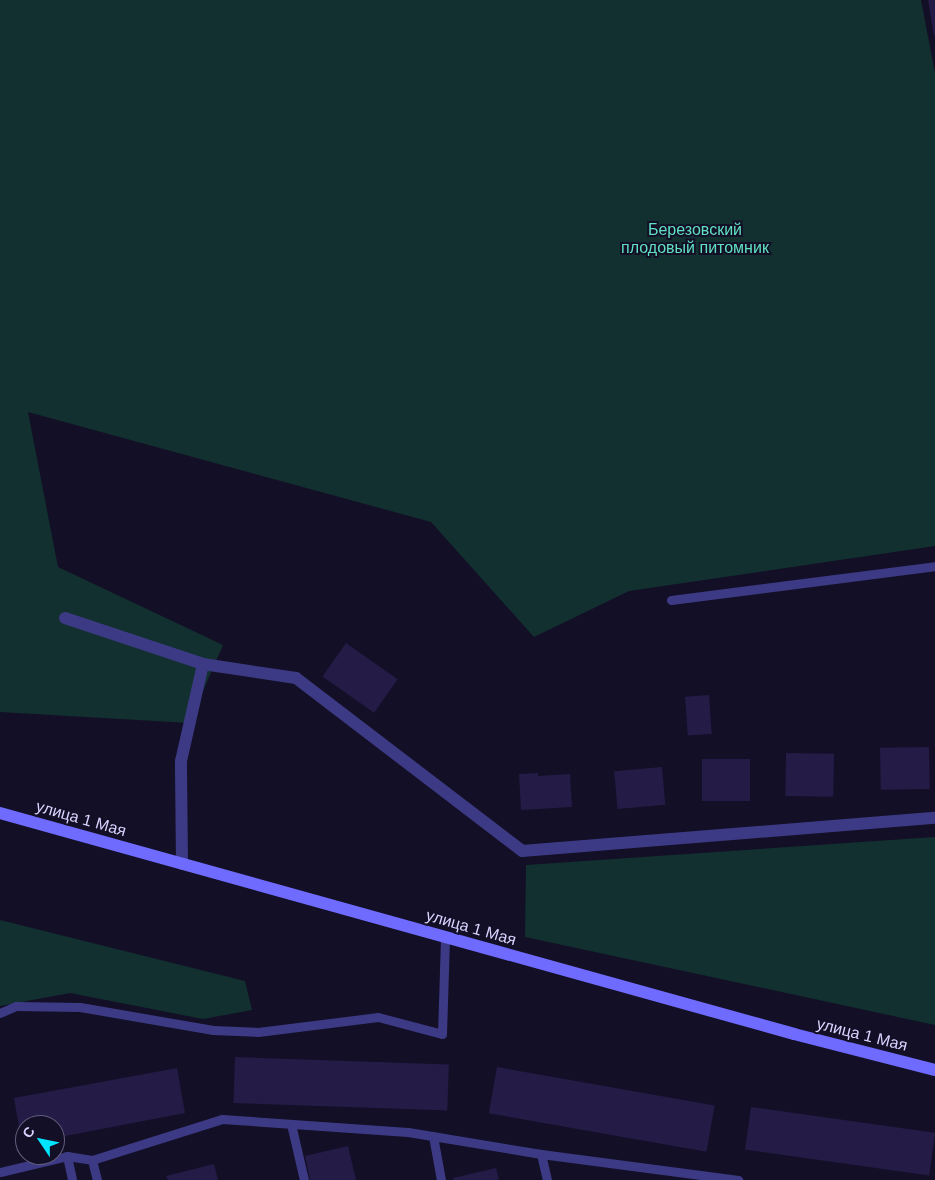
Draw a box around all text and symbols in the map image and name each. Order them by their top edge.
park label: Березовский плодовый питомник [621,220,769,258]
street label: улица 1 Мая [34,797,128,841]
street label: улица 1 Мая [424,906,518,950]
street label: улица 1 Мая [815,1014,909,1056]
north arrow [15,1115,65,1165]
text: С [19,1124,38,1141]

